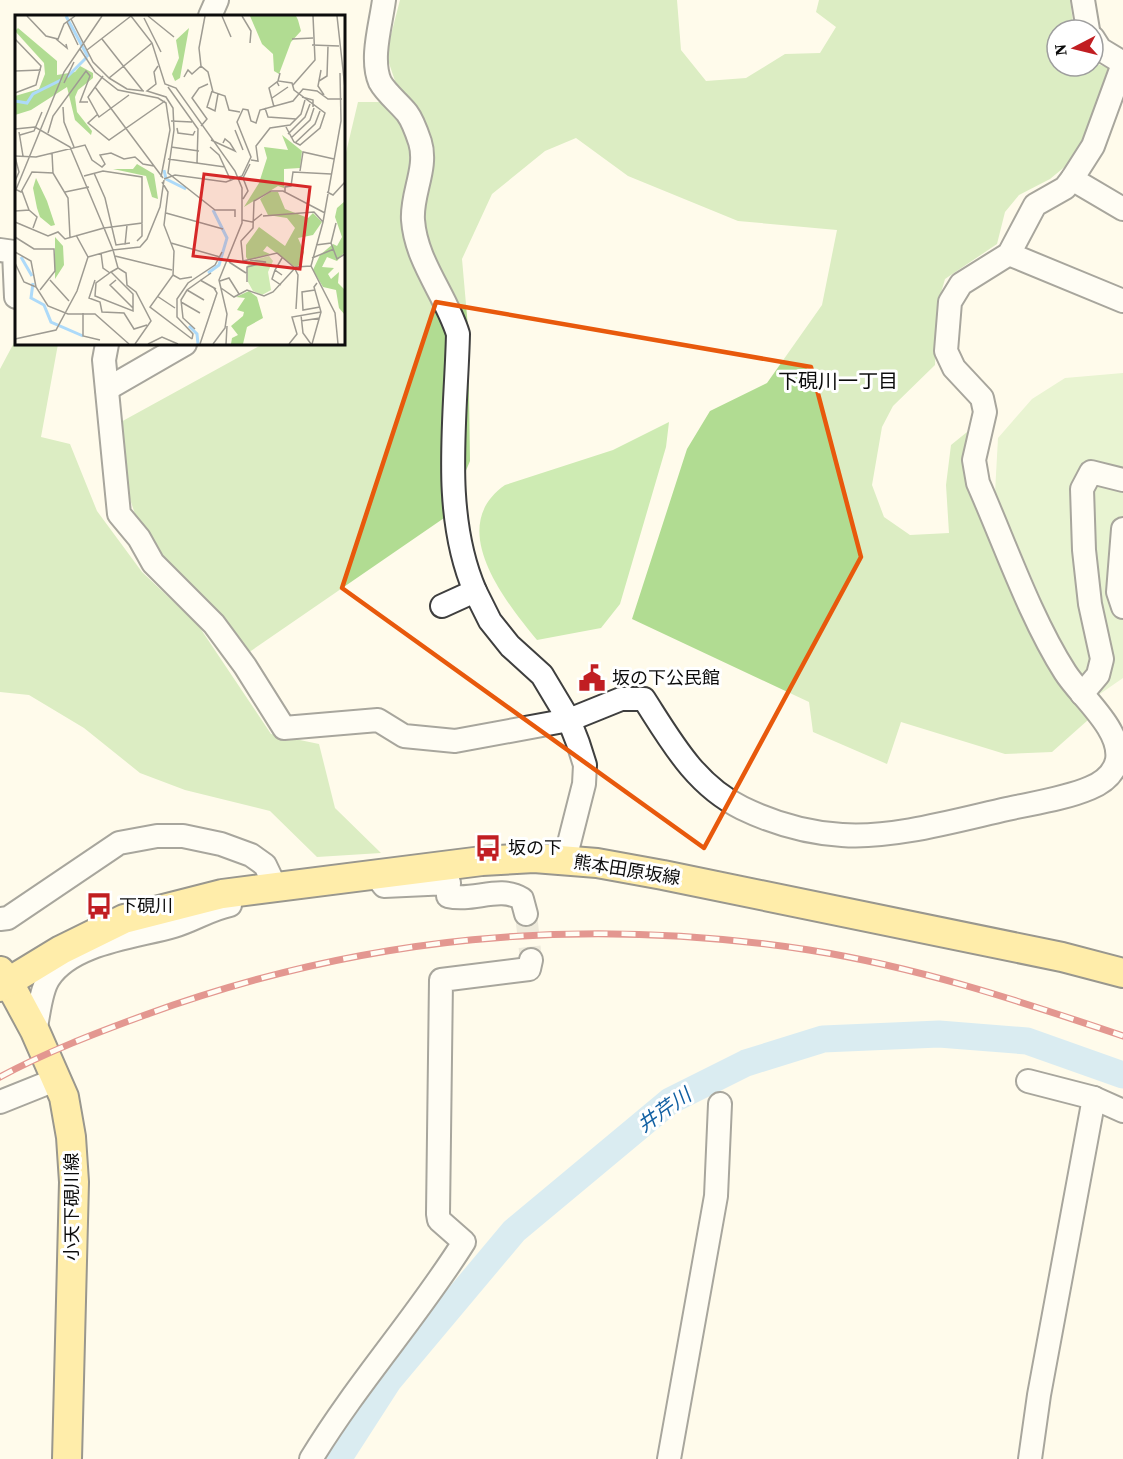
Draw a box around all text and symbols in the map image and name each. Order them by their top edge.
inset map [15,15,345,345]
north arrow [1045,18,1105,78]
text: N [1048,42,1072,57]
district label: 下硯川一丁目 [778,367,898,395]
public building icon: 坂の下公民館 [577,663,607,693]
place label: 坂の下公民館 [612,665,720,690]
bus stop icon: 坂の下 [473,833,503,863]
place label: 坂の下 [508,835,562,860]
street label: 熊本田原坂線 [572,849,682,890]
bus stop icon: 下硯川 [84,891,114,921]
place label: 下硯川 [119,893,173,918]
water label: 井芹川 [631,1080,698,1139]
street label: 小天下硯川線 [59,1153,84,1261]

